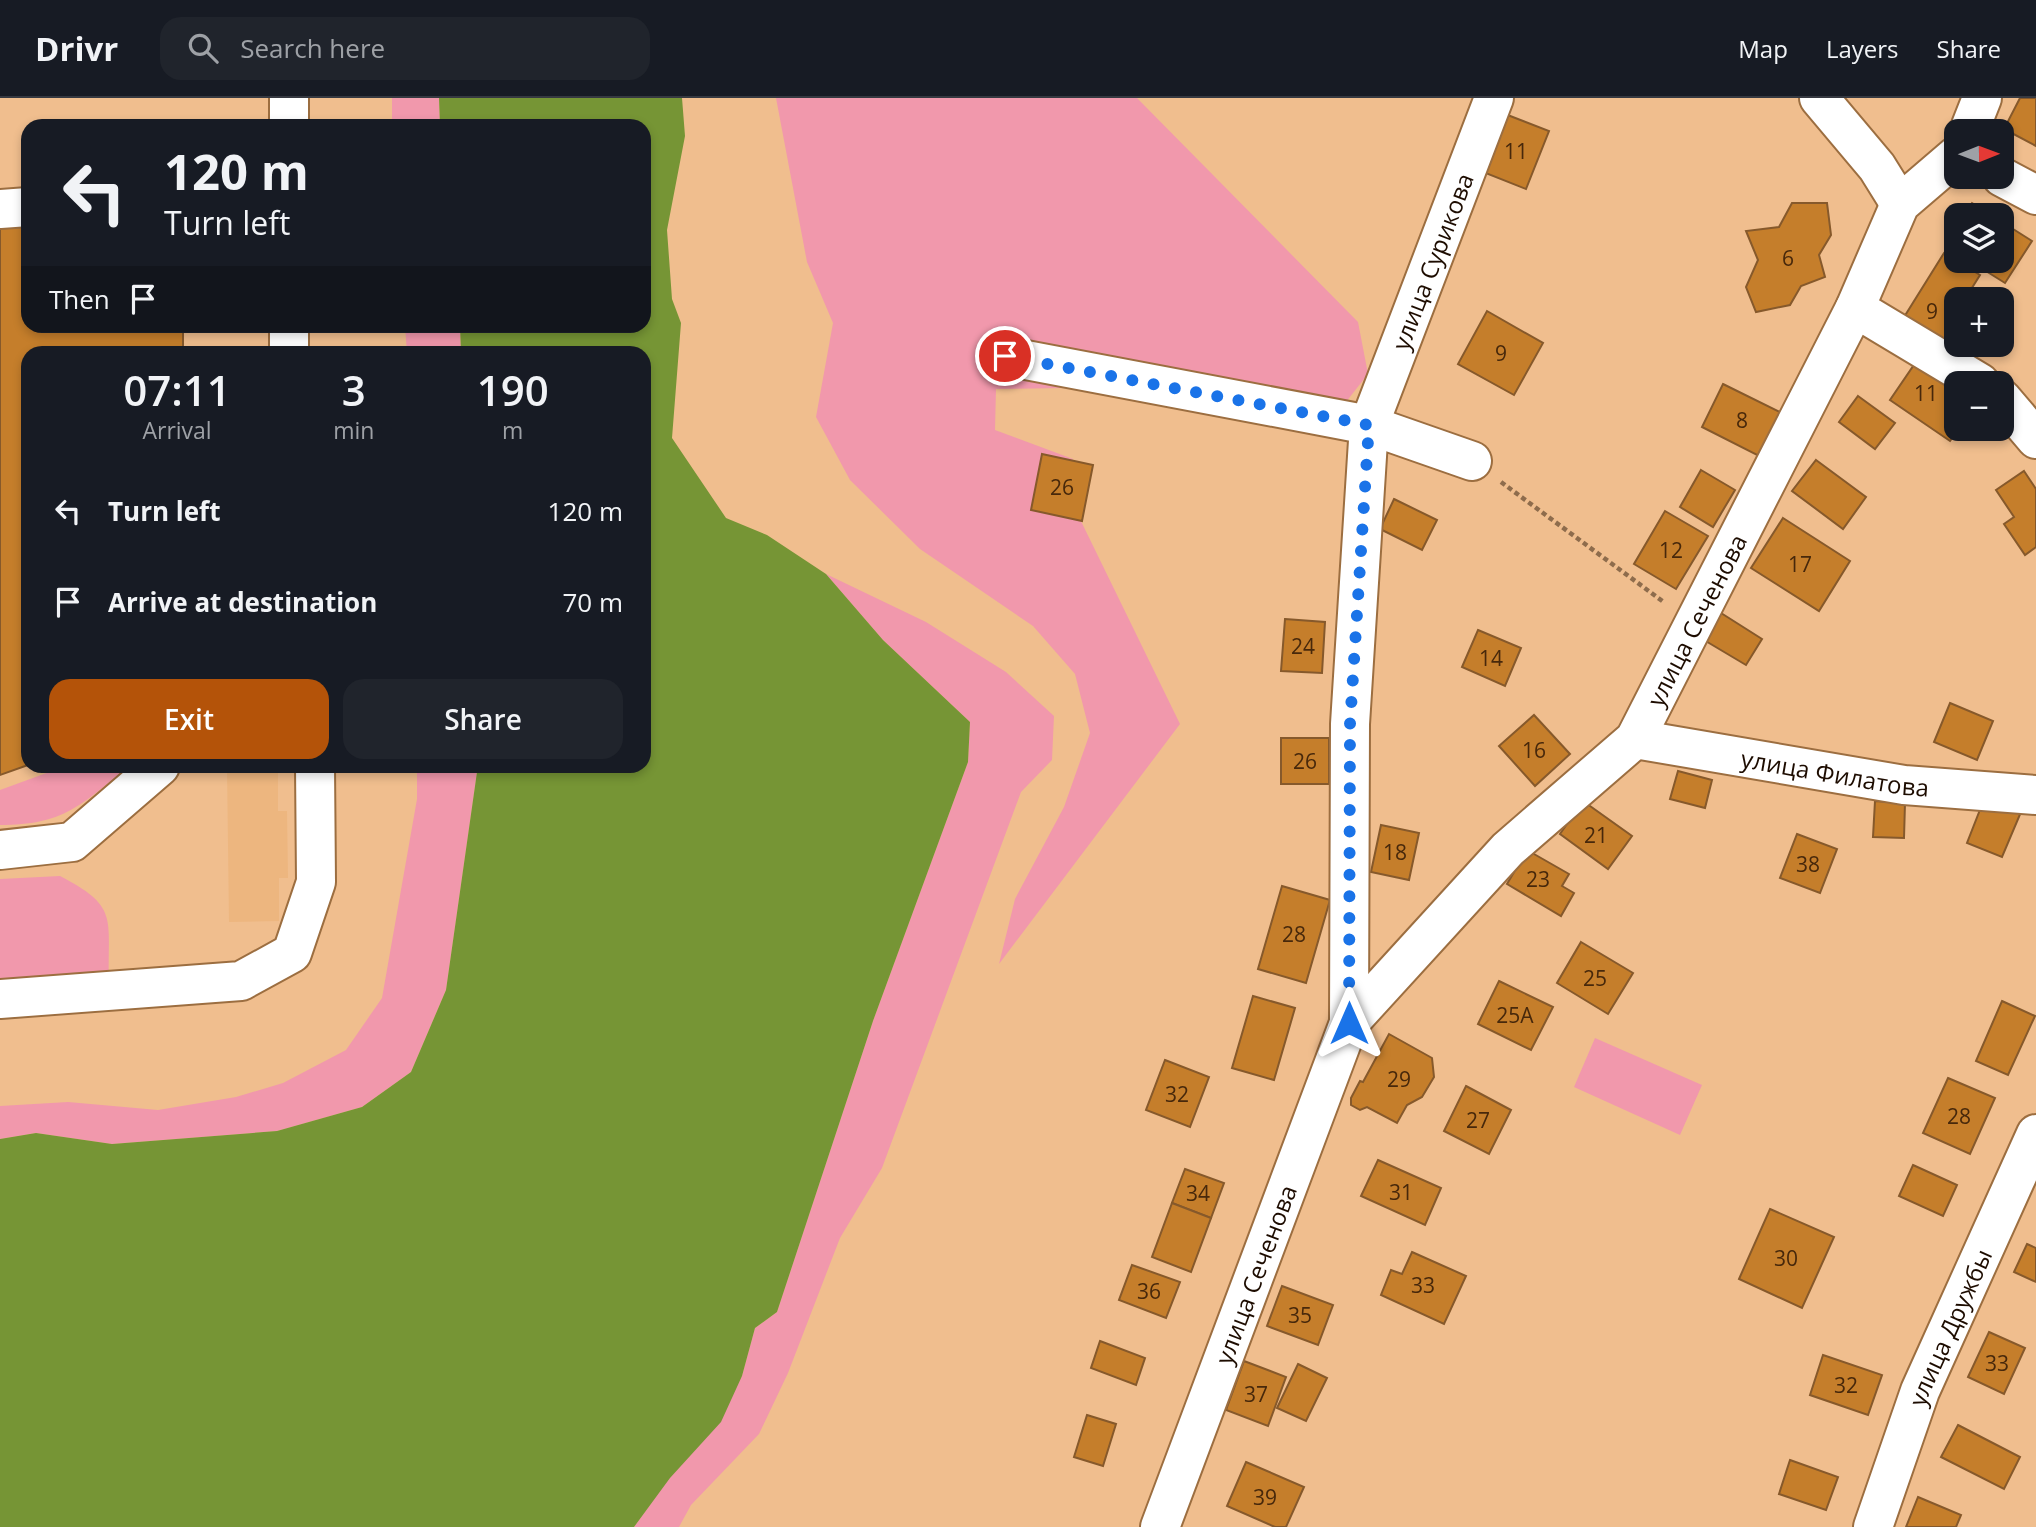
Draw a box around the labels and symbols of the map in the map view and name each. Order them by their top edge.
north arrow [1944,119,2014,189]
house number: 11 [1504,137,1528,165]
street label: улица Сурикова [1383,168,1480,354]
house number: 6 [1782,244,1794,272]
house number: 9 [1926,297,1938,325]
pin [975,326,1035,386]
house number: 9 [1495,339,1507,367]
house number: 11 [1914,379,1938,407]
house number: 8 [1736,406,1748,434]
house number: 26 [1050,473,1074,501]
street label: улица Сеченова [1638,528,1754,711]
house number: 12 [1659,536,1683,564]
house number: 17 [1788,550,1812,578]
house number: 24 [1291,632,1315,660]
house number: 14 [1479,644,1503,672]
house number: 16 [1522,736,1546,764]
street label: улица Филатова [1739,741,1930,803]
house number: 26 [1293,747,1317,775]
house number: 21 [1584,821,1608,849]
house number: 18 [1383,838,1407,866]
house number: 38 [1796,850,1820,878]
house number: 23 [1526,865,1550,893]
house number: 28 [1282,920,1306,948]
house number: 25 [1583,964,1607,992]
position arrow [1312,986,1386,1060]
house number: 25А [1496,1001,1534,1029]
house number: 29 [1387,1065,1411,1093]
house number: 32 [1165,1080,1189,1108]
house number: 28 [1947,1102,1971,1130]
house number: 27 [1466,1106,1490,1134]
house number: 31 [1389,1178,1413,1206]
house number: 34 [1186,1179,1210,1207]
street label: улица Сеченова [1206,1180,1303,1368]
street label: улица Дружбы [1900,1243,1999,1410]
house number: 30 [1774,1244,1798,1272]
house number: 33 [1411,1271,1435,1299]
house number: 36 [1137,1277,1161,1305]
house number: 35 [1288,1301,1312,1329]
house number: 33 [1985,1349,2009,1377]
house number: 32 [1834,1371,1858,1399]
house number: 37 [1244,1380,1268,1408]
house number: 39 [1253,1483,1277,1511]

